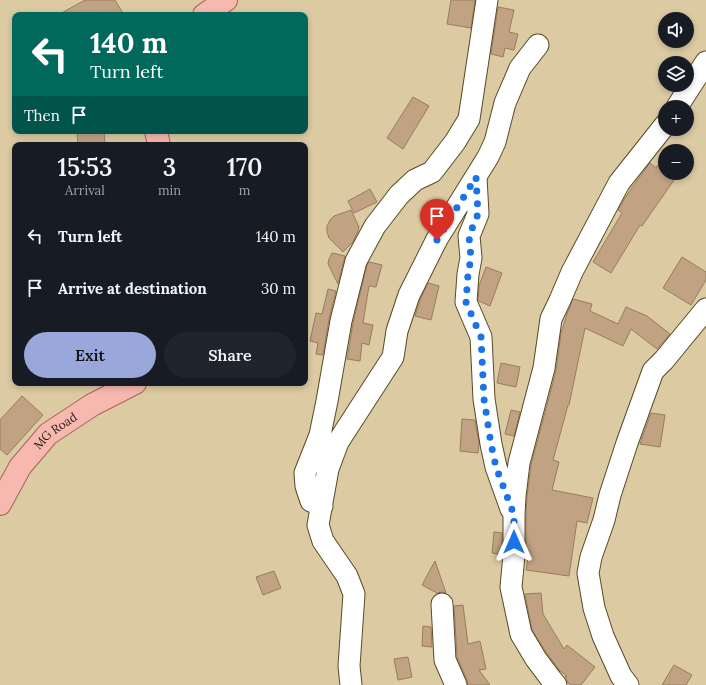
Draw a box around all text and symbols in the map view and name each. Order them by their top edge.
map controls [658,12,694,180]
button: sound [658,12,694,48]
text: 140 m [90,25,168,61]
icon: left [24,28,76,80]
button: layers [658,56,694,92]
text: Turn left [90,60,163,83]
button: + [658,100,694,136]
icon: arrive [68,104,90,126]
text: Then [24,106,60,125]
button: − [658,144,694,180]
text: 15:53 [58,152,112,183]
text: 3 [163,152,176,183]
text: 170 [227,152,262,183]
text: Arrival [65,182,105,199]
text: min [158,182,181,199]
text: m [239,182,250,199]
pin [420,199,454,240]
icon: arrive [426,205,448,227]
icon: left [24,225,46,247]
text: Turn left [58,227,122,246]
text: 140 m [256,227,296,246]
icon: arrive [24,277,46,299]
text: Arrive at destination [58,279,207,298]
text: 30 m [261,279,296,298]
button: Exit [24,332,156,378]
button: Share [164,332,296,378]
street label: MG Road [30,409,80,452]
position arrow [493,521,535,563]

